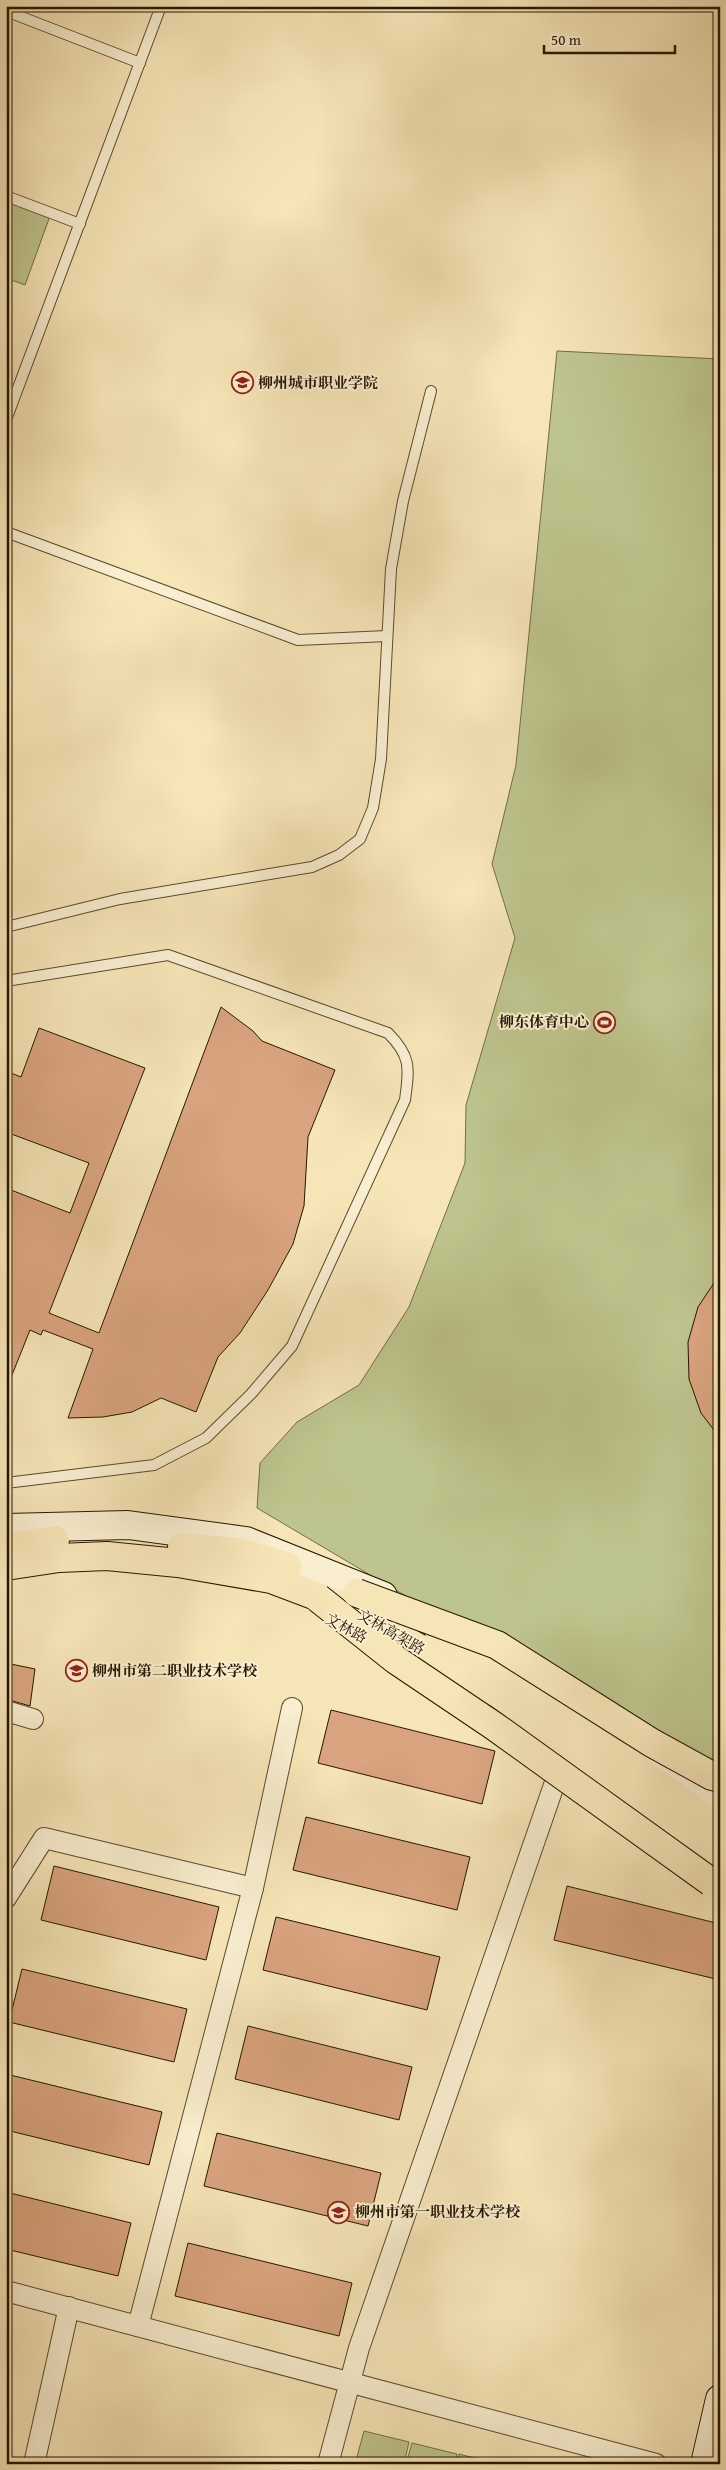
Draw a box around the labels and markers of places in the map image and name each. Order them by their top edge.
school or university icon: 柳州城市职业学院 [230,371,254,395]
place label: 柳州城市职业学院 [258,372,378,393]
sports icon: 柳东体育中心 [593,1010,617,1034]
place label: 柳东体育中心 [499,1011,589,1032]
school or university icon: 柳州市第二职业技术学校 [64,1659,88,1683]
place label: 柳州市第二职业技术学校 [92,1660,258,1681]
school or university icon: 柳州市第一职业技术学校 [327,2200,351,2224]
place label: 柳州市第一职业技术学校 [355,2201,521,2222]

